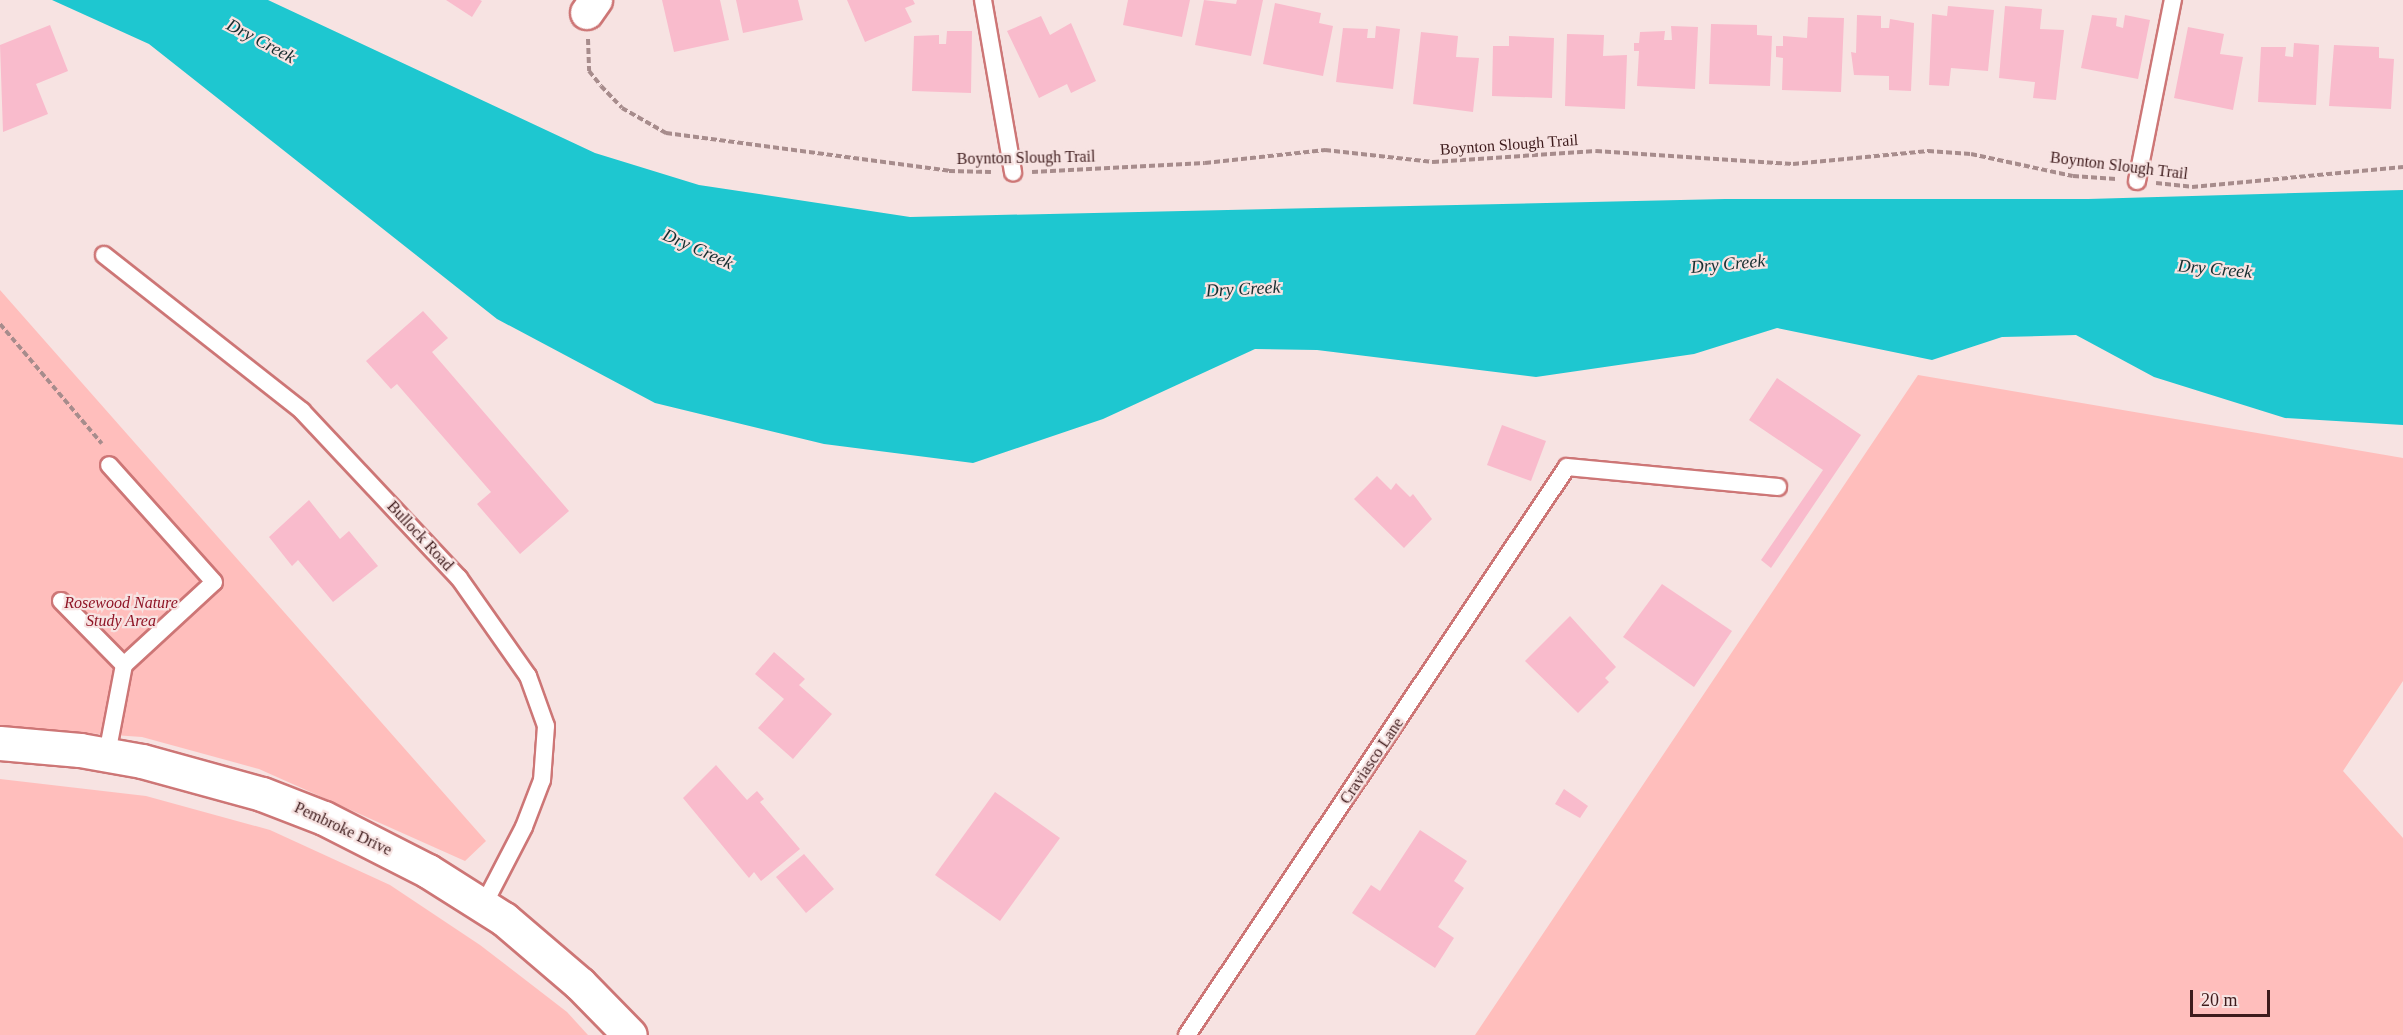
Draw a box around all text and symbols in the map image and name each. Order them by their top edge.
water label: Dry Creek [223,14,299,68]
street label: Boynton Slough Trail [1439,131,1579,159]
street label: Boynton Slough Trail [956,147,1096,169]
street label: Boynton Slough Trail [2049,148,2189,184]
water label: Dry Creek [659,224,737,274]
water label: Dry Creek [1690,250,1766,278]
water label: Dry Creek [2177,255,2253,283]
water label: Dry Creek [1205,276,1281,302]
street label: Bullock Road [383,497,457,575]
park label: Rosewood Nature Study Area [64,593,178,631]
street label: Craviasco Lane [1336,714,1408,808]
street label: Pembroke Drive [291,798,395,860]
scale bar [2193,978,2272,1016]
text: 20 m [2201,990,2238,1010]

